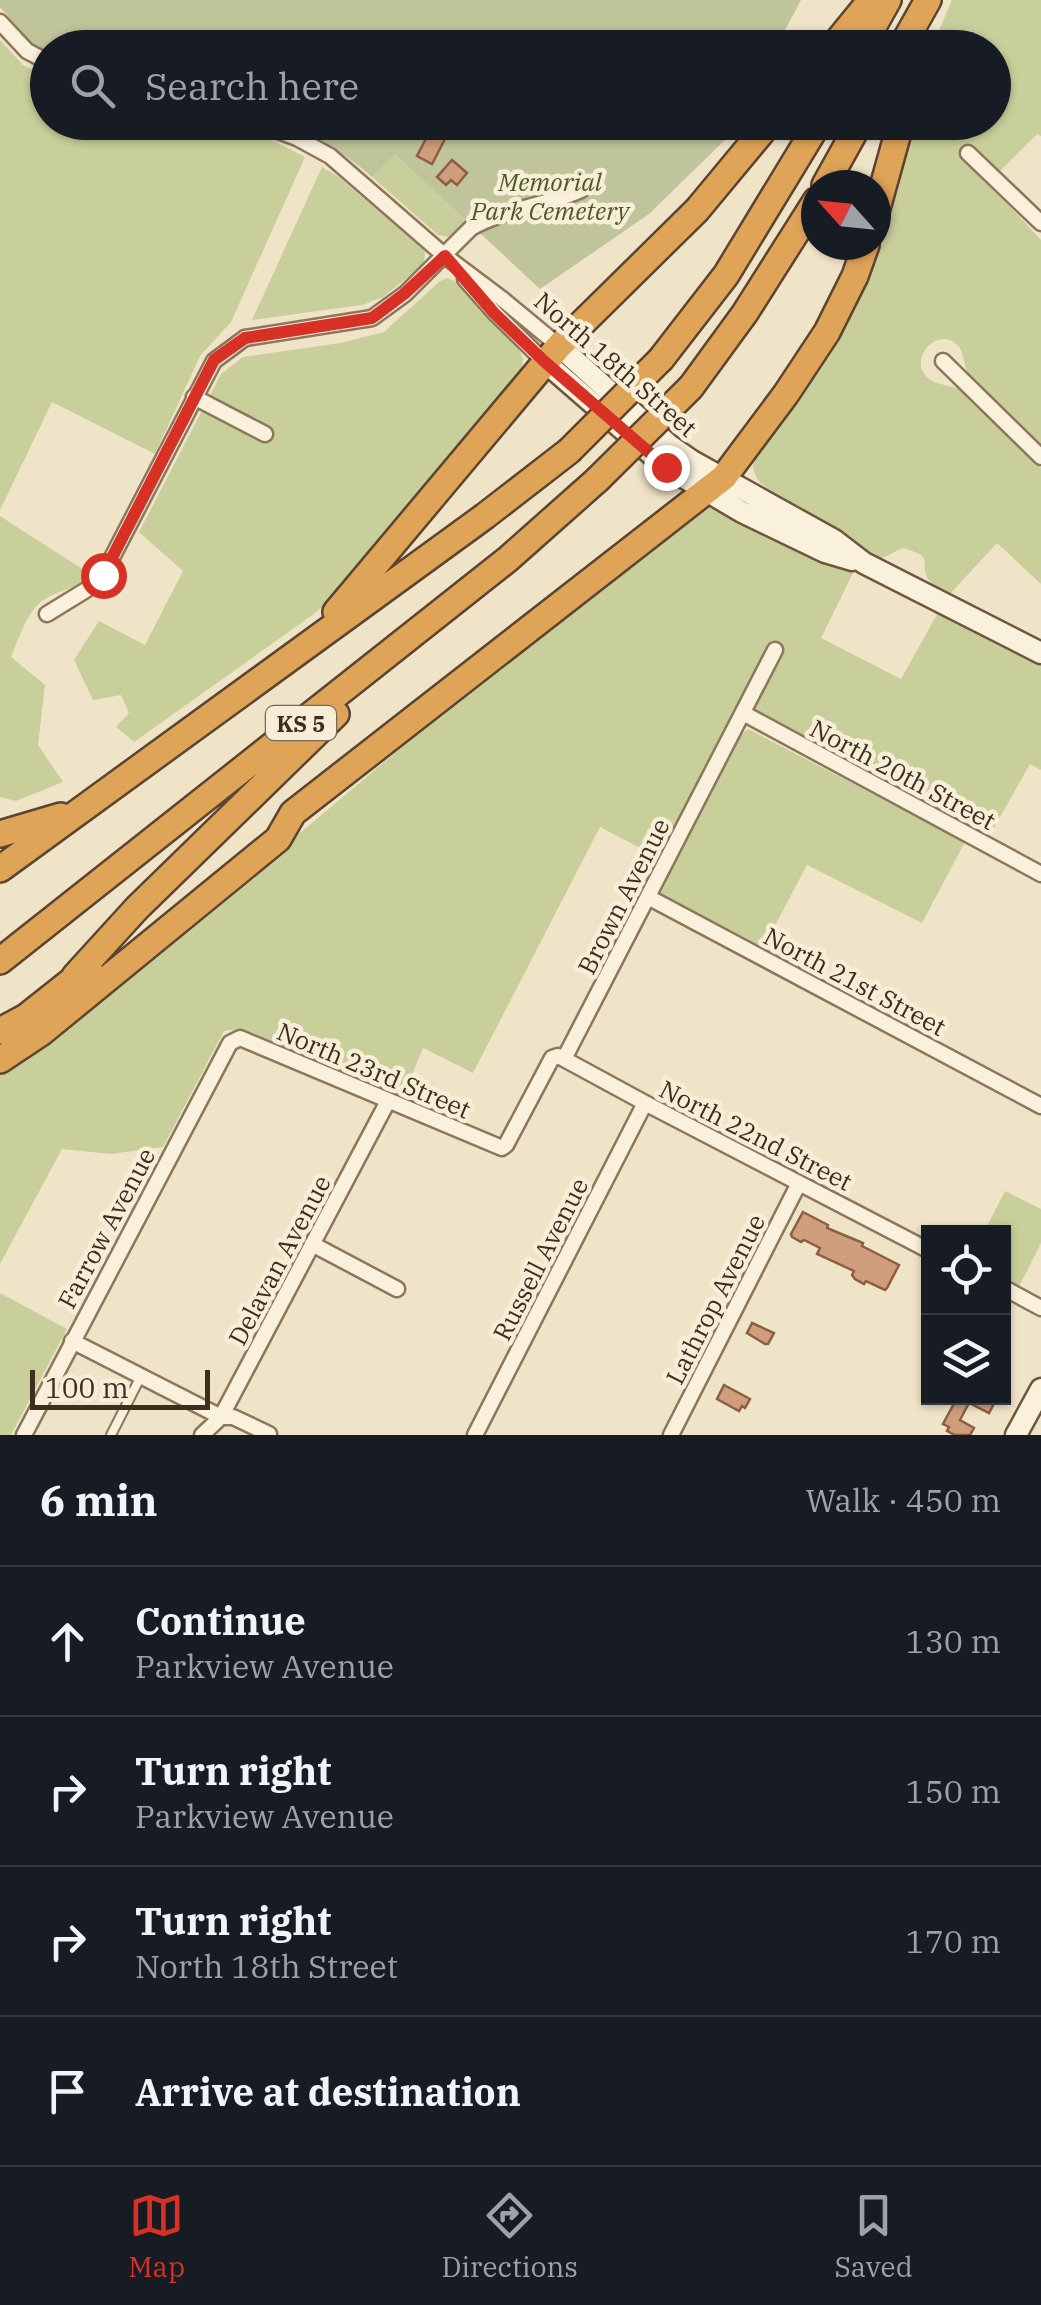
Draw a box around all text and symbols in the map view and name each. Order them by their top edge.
search box [30,30,1011,140]
icon: search [65,58,120,113]
text: Search here [145,61,359,110]
park label: Memorial Park Cemetery [470,165,632,227]
north arrow [801,170,891,260]
street label: North 18th Street [528,284,704,444]
route end [644,445,690,491]
route start [81,553,127,599]
road number: KS 5 [266,706,336,740]
street label: North 20th Street [805,711,1002,837]
street label: Brown Avenue [570,812,676,980]
street label: North 21st Street [758,919,952,1043]
street label: North 23rd Street [272,1014,476,1126]
street label: North 22nd Street [654,1072,858,1198]
street label: Farrow Avenue [50,1142,162,1314]
street label: Delavan Avenue [220,1169,338,1351]
street label: Russell Avenue [485,1172,595,1346]
street label: Lathrop Avenue [658,1208,772,1390]
map controls [921,1225,1011,1405]
button: locate [921,1225,1011,1315]
button: layers [921,1315,1011,1405]
scale bar [30,1365,210,1410]
text: 100 m [45,1369,129,1406]
text: 6 min [40,1473,158,1528]
text: Walk · 450 m [805,1479,1001,1521]
text: Continue [135,1596,306,1645]
icon: ahead [40,1614,95,1669]
text: 130 m [905,1620,1001,1662]
text: Parkview Avenue [135,1645,394,1687]
text: Turn right [135,1746,331,1795]
icon: right [40,1764,95,1819]
text: 150 m [905,1770,1001,1812]
text: Parkview Avenue [135,1795,394,1837]
text: Turn right [135,1896,331,1945]
icon: right [40,1914,95,1969]
text: 170 m [905,1920,1001,1962]
text: North 18th Street [135,1945,398,1987]
icon: arrive [40,2064,95,2119]
text: Arrive at destination [135,2067,521,2116]
tab: Map [128,2188,185,2285]
tab: Directions [441,2188,578,2285]
tab: Saved [834,2188,913,2285]

